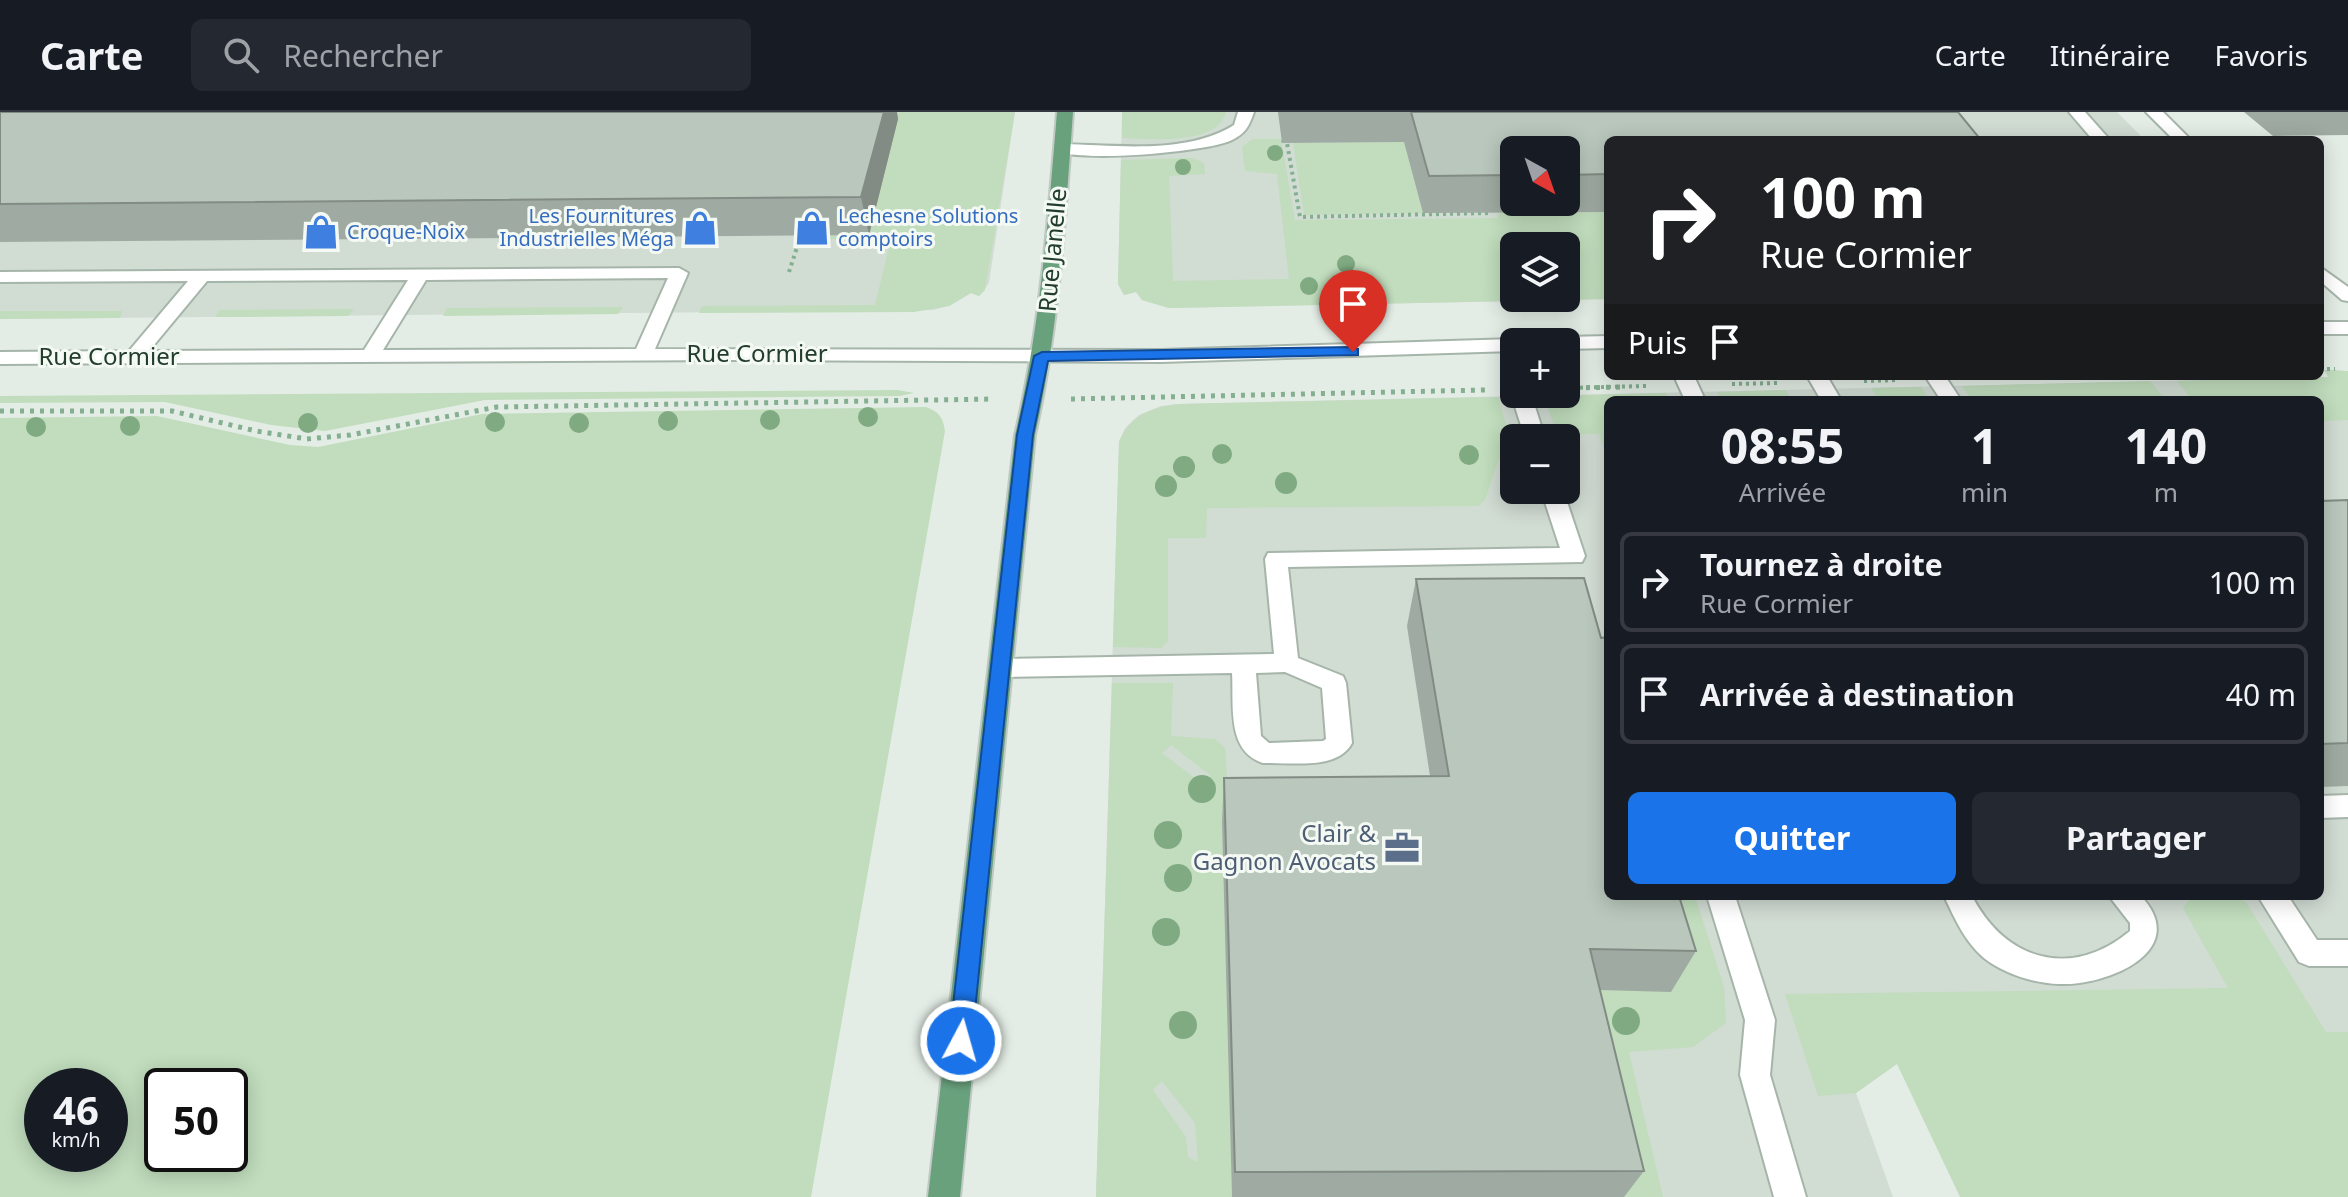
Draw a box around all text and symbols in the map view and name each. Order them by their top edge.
search box [191,19,751,91]
text: Carte [40,29,143,81]
icon: search [219,33,263,77]
text: Rechercher [283,35,443,76]
text: Carte [1935,36,2006,74]
text: Itinéraire [2050,36,2170,74]
text: Favoris [2214,36,2308,74]
north arrow [1500,136,1580,216]
map controls [1500,136,1580,504]
text: 100 m [1760,158,1925,234]
icon: right [1628,168,1732,272]
street label: Rue Janelle [1030,187,1073,313]
place label: Les Fournitures Industrielles Méga [499,202,674,252]
place label: Lechesne Solutions comptoirs [838,202,1018,252]
shop icon: Les Fournitures Industrielles Méga [681,209,719,247]
shop icon: Lechesne Solutions comptoirs [793,209,831,247]
shop icon: Croque-Noix [302,213,340,251]
place label: Croque-Noix [347,218,465,245]
text: Rue Cormier [1760,230,1972,279]
button: layers [1500,232,1580,312]
pin [1319,270,1387,352]
icon: arrive [1331,282,1375,326]
icon: arrive [1703,320,1747,364]
text: Puis [1628,322,1687,363]
button: + [1500,328,1580,408]
street label: Rue Cormier [686,336,828,369]
street label: Rue Cormier [38,339,180,372]
text: 08:55 [1721,413,1844,478]
text: 1 [1971,413,1998,478]
text: 140 [2125,413,2207,478]
button: − [1500,424,1580,504]
text: Arrivée [1739,474,1826,510]
text: min [1961,474,2008,510]
text: m [2154,474,2178,510]
text: Tournez à droite [1700,544,1943,585]
icon: right [1632,560,1676,604]
text: 100 m [2209,562,2296,603]
text: Rue Cormier [1700,585,1853,621]
icon: arrive [1632,672,1676,716]
text: Arrivée à destination [1700,674,2015,715]
text: 40 m [2226,674,2296,715]
button: Quitter [1628,792,1956,884]
button: Partager [1972,792,2300,884]
place label: Clair & Gagnon Avocats [1193,816,1376,877]
office icon: Clair & Gagnon Avocats [1383,829,1421,867]
position arrow [919,999,1003,1083]
speed limit sign: 50 [144,1068,248,1172]
text: 46 [53,1082,99,1137]
text: km/h [51,1126,101,1153]

